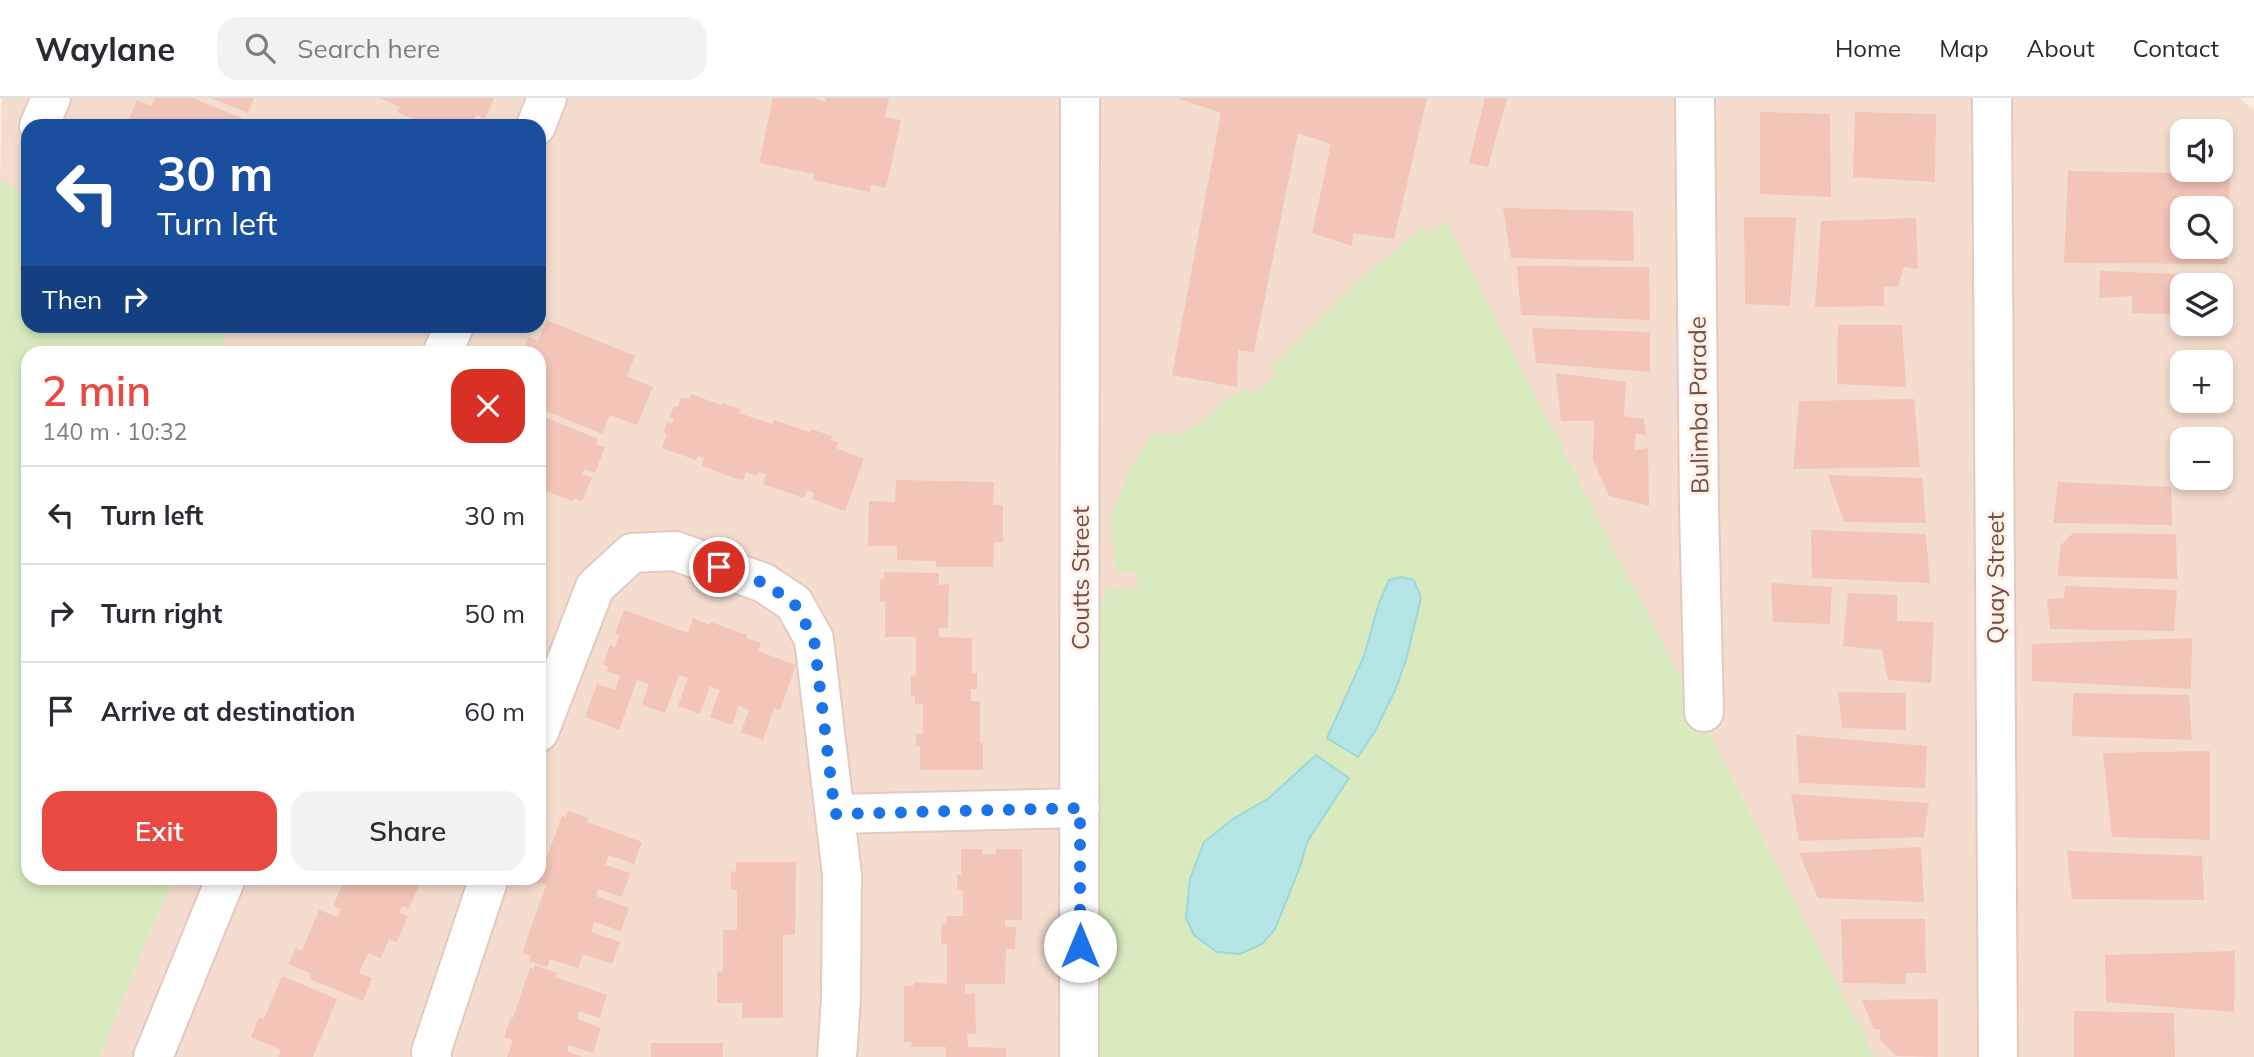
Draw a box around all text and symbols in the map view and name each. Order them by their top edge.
search box [217,17,707,80]
text: Waylane [35,28,175,69]
icon: search [241,29,279,67]
text: Search here [297,32,440,65]
text: Home [1835,33,1901,63]
text: Map [1939,33,1989,63]
text: About [2027,33,2095,63]
text: Contact [2133,33,2219,63]
map controls [2170,119,2233,490]
button: sound [2170,119,2233,182]
text: 30 m [157,142,273,203]
icon: left [42,147,133,238]
button: search [2170,196,2233,259]
text: Turn left [157,203,277,243]
button: layers [2170,273,2233,336]
icon: right [116,280,154,318]
text: Then [42,283,102,316]
street label: Bulimba Parade [1681,316,1715,494]
button: + [2170,350,2233,413]
text: 2 min [42,364,151,417]
button: close [451,369,525,443]
text: 140 m · 10:32 [42,417,187,446]
button: − [2170,427,2233,490]
icon: left [42,496,80,534]
text: Turn left [101,499,203,532]
text: 30 m [464,499,525,532]
street label: Coutts Street [1065,506,1095,650]
street label: Quay Street [1980,512,2010,644]
pin [689,537,749,597]
icon: arrive [700,548,738,586]
icon: right [42,594,80,632]
text: Turn right [101,597,222,630]
text: 50 m [464,597,525,630]
icon: arrive [42,692,80,730]
text: Arrive at destination [101,695,356,728]
text: 60 m [464,695,525,728]
button: Exit [42,791,277,871]
button: Share [291,791,525,871]
position arrow [1043,909,1117,983]

